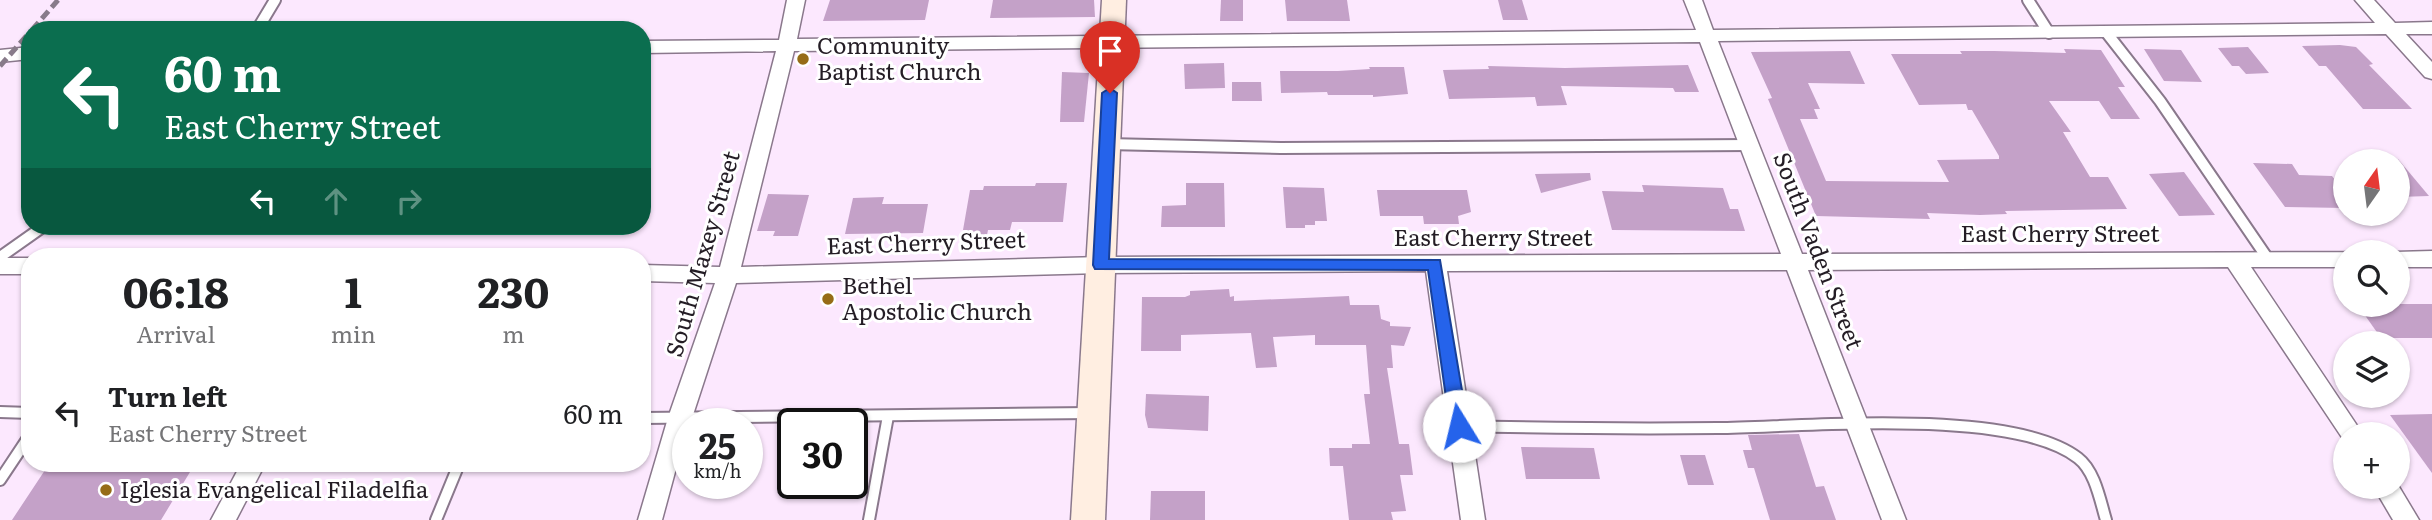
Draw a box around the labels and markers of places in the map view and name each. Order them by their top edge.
pin [1080,21,1140,93]
place label: Community Baptist Church [817,27,981,87]
marker: Community Baptist Church [795,51,811,67]
place label: Bethel Apostolic Church [842,267,1032,327]
marker: Bethel Apostolic Church [820,291,836,307]
place label: Iglesia Evangelical Filadelfia [120,471,429,505]
marker: Iglesia Evangelical Filadelfia [98,482,114,498]

